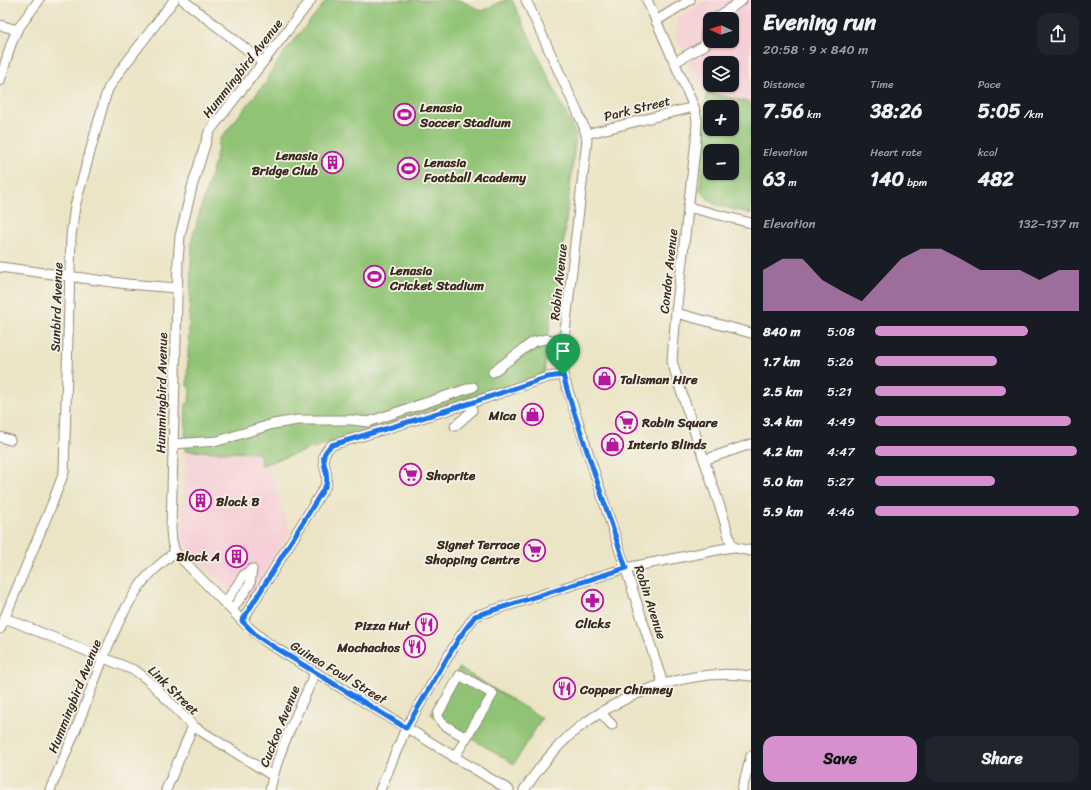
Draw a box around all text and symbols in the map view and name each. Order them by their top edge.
text: Evening run [763,3,876,42]
north arrow [703,12,739,48]
map controls [703,12,739,180]
button: share [1037,13,1079,55]
street label: Hummingbird Avenue [196,14,289,123]
text: 20:58 · 9 × 840 m [763,38,868,61]
button: layers [703,56,739,92]
text: Distance [763,75,805,94]
text: Time [870,75,894,94]
text: Pace [978,75,1001,94]
street label: Park Street [601,89,673,128]
text: 7.56 [763,94,804,129]
text: 38:26 [870,94,922,129]
text: 5:05 [978,94,1021,129]
place label: Lenasia Soccer Stadium [419,96,511,134]
button: + [703,100,739,136]
sports icon: Lenasia Soccer Stadium [391,101,417,127]
text: km [804,105,821,124]
text: /km [1021,105,1043,124]
text: Elevation [763,143,808,162]
text: Heart rate [870,143,922,162]
text: kcal [978,143,998,162]
place label: Lenasia Bridge Club [252,144,318,182]
button: − [703,144,739,180]
building icon: Lenasia Bridge Club [320,149,346,175]
place label: Lenasia Football Academy [423,151,527,189]
sports icon: Lenasia Football Academy [396,156,422,182]
text: 63 [763,162,785,197]
text: 140 [870,162,904,197]
text: 482 [978,162,1014,197]
text: m [785,173,797,192]
text: bpm [904,173,927,192]
text: Elevation [763,212,816,235]
text: 132–137 m [1018,212,1079,235]
street label: Condor Avenue [653,227,684,315]
street label: Robin Avenue [543,242,574,322]
place label: Lenasia Cricket Stadium [389,259,484,297]
street label: Sunbird Avenue [43,261,70,352]
sports icon: Lenasia Cricket Stadium [362,264,388,290]
text: 840 m [763,320,801,343]
text: 5:08 [827,320,855,343]
street label: Hummingbird Avenue [149,332,174,454]
pin [546,334,580,375]
icon: arrive [552,340,574,362]
text: 1.7 km [763,350,800,373]
text: 5:26 [827,350,854,373]
shop icon: Talisman Hire [591,366,617,392]
place label: Talisman Hire [620,368,698,391]
text: 2.5 km [763,380,803,403]
text: 5:21 [827,380,852,403]
shop icon: Mica [519,402,545,428]
place label: Mica [488,404,516,427]
supermarket icon: Robin Square [614,409,640,435]
text: 3.4 km [763,410,802,433]
text: 4:49 [827,410,855,433]
place label: Robin Square [641,411,718,434]
shop icon: Interio Blinds [599,431,625,457]
place label: Interio Blinds [627,433,708,456]
text: 4.2 km [763,440,803,463]
text: 4:47 [827,440,855,463]
supermarket icon: Shoprite [398,462,424,488]
place label: Shoprite [425,464,476,487]
text: 5.0 km [763,470,803,493]
text: 5:27 [827,470,854,493]
building icon: Block B [187,488,213,514]
place label: Block B [216,490,260,513]
text: 5.9 km [763,500,803,523]
text: 4:46 [827,500,855,523]
place label: Signet Terrace Shopping Centre [424,533,520,571]
supermarket icon: Signet Terrace Shopping Centre [522,538,548,564]
building icon: Block A [223,543,249,569]
place label: Block A [176,545,220,568]
street label: Robin Avenue [628,562,673,643]
pharmacy icon: Clicks [580,588,606,614]
restaurant icon: Pizza Hut [413,612,439,638]
place label: Clicks [575,612,611,635]
place label: Pizza Hut [355,614,411,637]
street label: Guinea Fowl Street [286,634,392,711]
restaurant icon: Mochachos [402,634,428,660]
street label: Hummingbird Avenue [41,636,108,757]
place label: Mochachos [336,636,401,659]
street label: Link Street [142,660,205,721]
restaurant icon: Copper Chimney [551,676,577,702]
place label: Copper Chimney [579,678,674,701]
street label: Cuckoo Avenue [253,682,306,771]
button: Save [763,736,917,782]
button: Share [925,736,1079,782]

